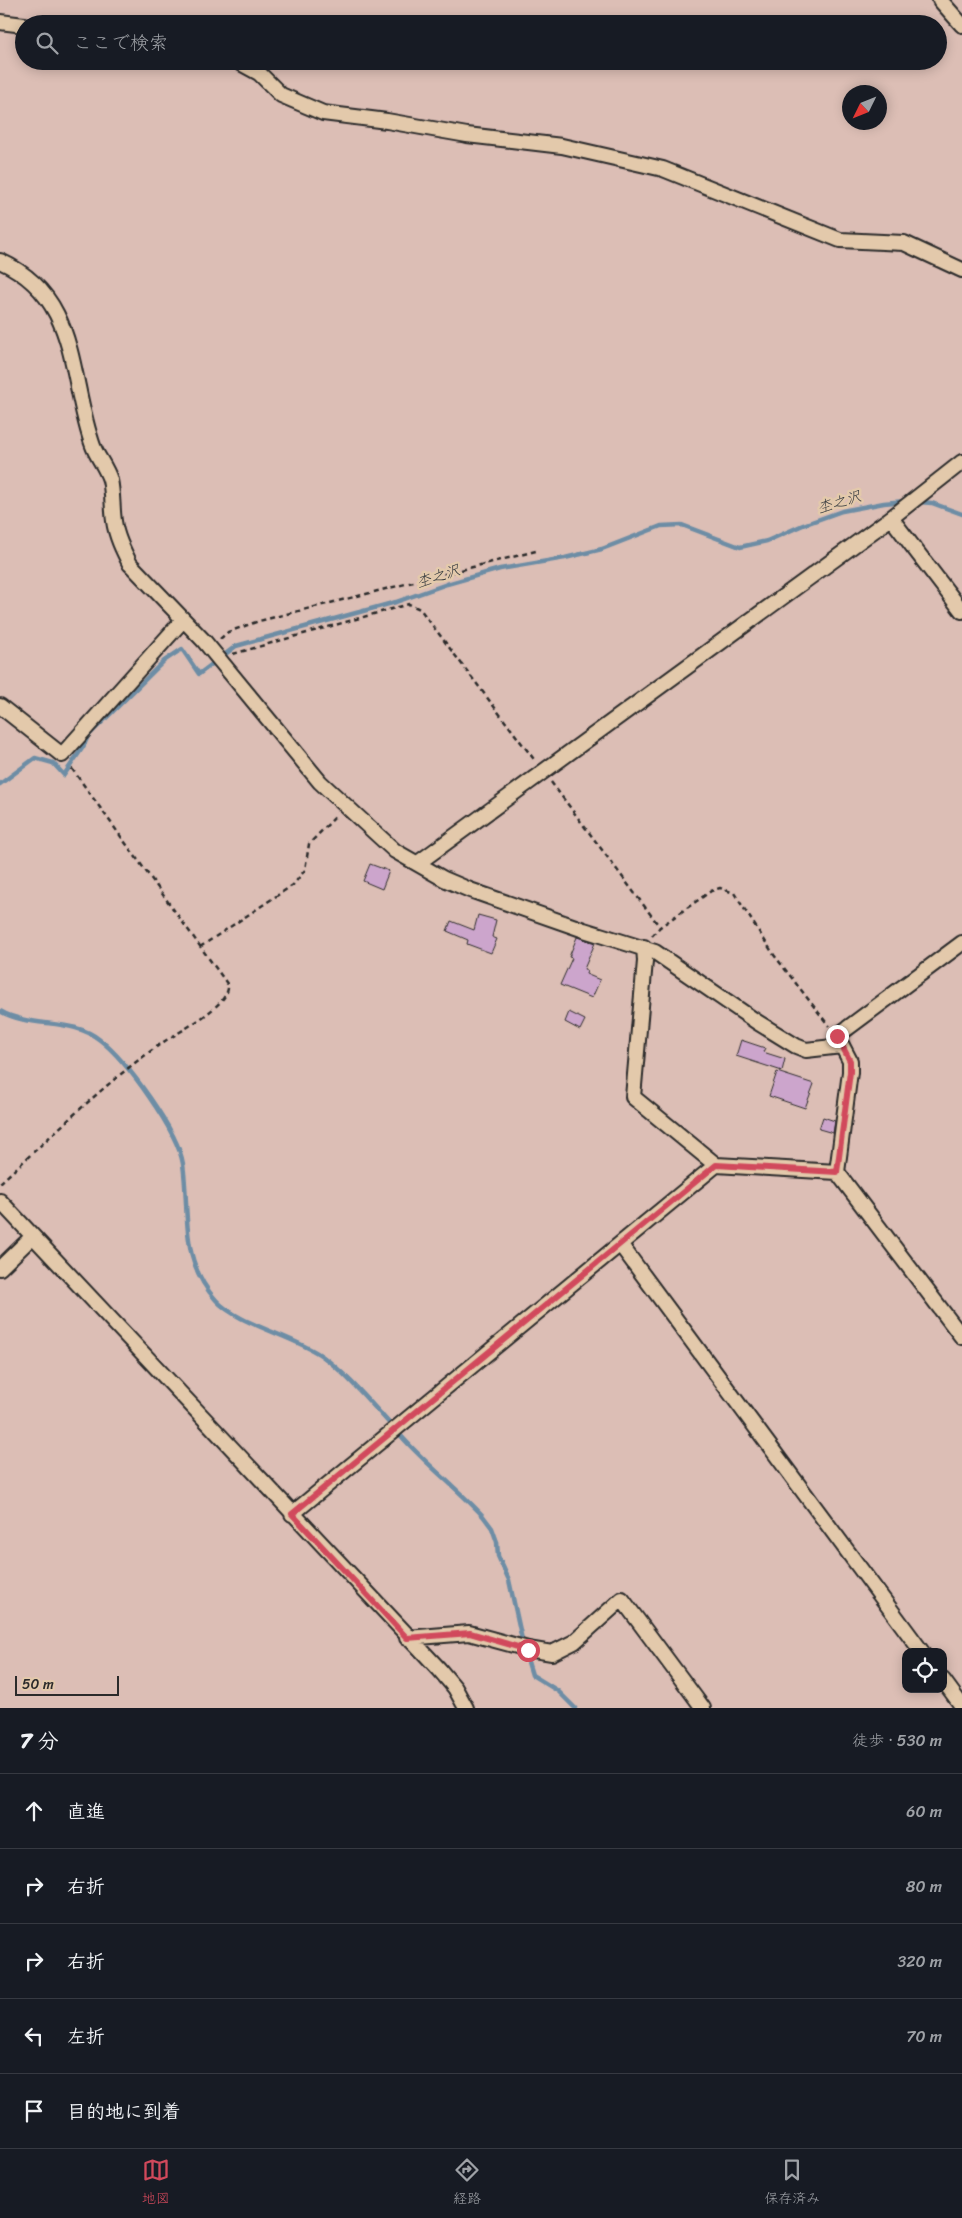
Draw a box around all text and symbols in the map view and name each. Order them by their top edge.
search box [15,15,947,70]
text: ここで検索 [73,26,168,59]
icon: search [33,29,61,57]
north arrow [842,85,887,130]
water label: 杢之沢 [814,483,865,521]
water label: 杢之沢 [413,556,464,595]
route end [826,1025,849,1048]
route start [517,1639,540,1662]
map controls [902,1648,947,1693]
button: locate [902,1648,947,1693]
text: 50 m [22,1672,54,1697]
scale bar [15,1673,119,1696]
text: 7 分 [20,1722,58,1760]
text: 徒歩 · 530 m [852,1726,942,1755]
text: 直進 [67,1795,105,1828]
icon: ahead [20,1797,48,1825]
text: 60 m [906,1797,942,1826]
text: 右折 [67,1870,105,1903]
icon: right [20,1872,48,1900]
text: 80 m [906,1872,942,1901]
text: 右折 [67,1945,105,1978]
icon: right [20,1947,48,1975]
text: 320 m [897,1947,942,1976]
text: 左折 [67,2020,105,2053]
icon: left [20,2022,48,2050]
text: 70 m [906,2022,942,2051]
text: 目的地に到着 [67,2095,181,2128]
icon: arrive [20,2097,48,2125]
tab: 地図 [142,2156,170,2211]
tab: 経路 [453,2156,481,2211]
tab: 保存済み [764,2156,820,2211]

